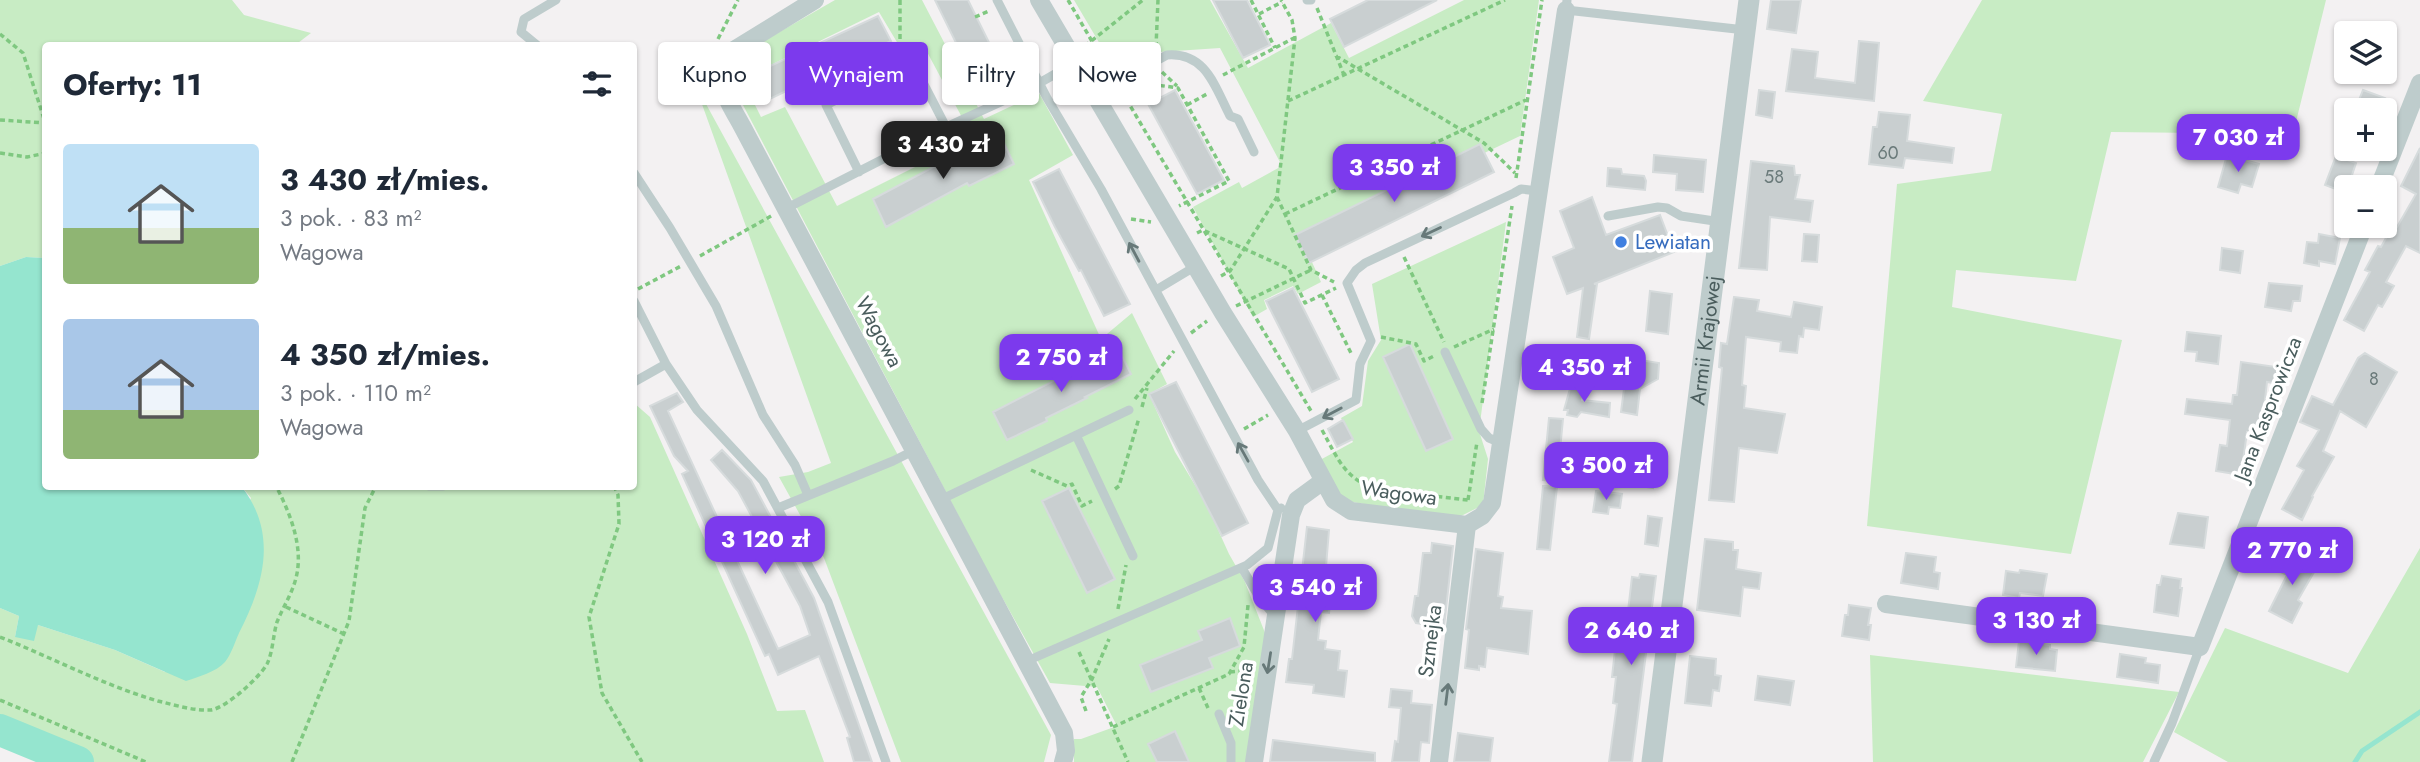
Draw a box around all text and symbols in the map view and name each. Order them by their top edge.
map controls [2334,21,2397,238]
button: layers [2334,21,2397,84]
chip: Kupno [658,42,771,105]
chip: Wynajem [785,42,928,105]
chip: Filtry [942,42,1039,105]
chip: Nowe [1053,42,1161,105]
text: Oferty: 11 [63,63,202,106]
icon: filters [578,65,616,103]
button: + [2334,98,2397,161]
pin: 7 030 zł [2166,114,2310,174]
text: 7 030 zł [2193,120,2283,154]
pin: 3 430 zł [871,122,1015,181]
text: 3 430 zł [897,127,989,161]
house number: 60 [1877,140,1899,166]
pin: 3 350 zł [1322,144,1466,204]
text: 3 350 zł [1349,150,1439,184]
text: 3 430 zł/mies. [280,158,489,201]
house number: 58 [1764,164,1784,190]
icon: home [119,172,203,256]
button: − [2334,175,2397,238]
text: 3 pok. · 83 m² [280,201,421,235]
one-way arrow [1420,226,1442,239]
place label: Lewiatan [1635,227,1711,257]
marker: Lewiatan [1613,234,1629,250]
text: Wagowa [280,235,364,269]
one-way arrow [1127,242,1141,263]
street label: Armii Krajowej [1683,274,1729,407]
street label: Wagowa [848,291,910,373]
street label: Jana Kasprowicza [2226,332,2309,488]
text: 4 350 zł/mies. [280,333,490,376]
pin: 2 750 zł [989,334,1133,394]
text: 2 750 zł [1015,340,1107,374]
pin: 4 350 zł [1512,344,1656,404]
icon: home [119,347,203,431]
text: 4 350 zł [1538,350,1630,384]
house number: 8 [2369,366,2379,392]
text: 3 pok. · 110 m² [280,376,431,410]
one-way arrow [1322,407,1342,421]
text: Wagowa [280,410,364,444]
one-way arrow [1236,442,1249,463]
pin: 3 500 zł [1534,442,1678,502]
text: 3 500 zł [1560,448,1652,482]
street label: Wagowa [1359,473,1439,513]
pin: 3 120 zł [693,516,837,576]
text: 3 120 zł [721,522,809,556]
pin: 2 770 zł [2220,528,2364,587]
text: 2 770 zł [2247,533,2337,567]
pin: 3 540 zł [1243,564,1387,624]
text: 3 540 zł [1269,570,1361,604]
pin: 3 130 zł [1964,598,2108,657]
street label: Szmejka [1411,603,1449,679]
text: 3 130 zł [1992,603,2080,637]
pin: 2 640 zł [1559,608,1703,667]
text: 2 640 zł [1584,613,1678,647]
one-way arrow [1262,651,1275,674]
street label: Zielona [1221,659,1261,729]
one-way arrow [1440,683,1453,706]

